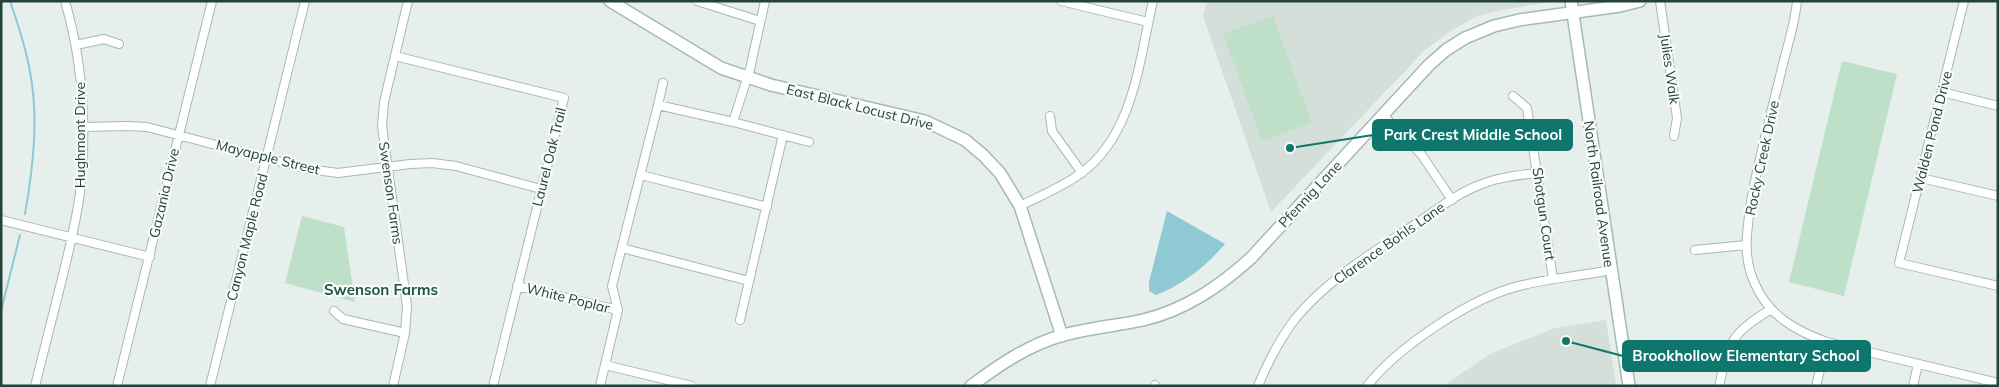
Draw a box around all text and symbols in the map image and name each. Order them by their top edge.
street label: Julies Walk [1656,32,1684,106]
street label: Walden Pond Drive [1908,69,1956,195]
street label: East Black Locust Drive [785,80,935,134]
street label: Hughmont Drive [71,82,89,188]
street label: Rocky Creek Drive [1741,99,1783,217]
street label: Laurel Oak Trail [528,106,570,208]
callout: Park Crest Middle School [1373,120,1572,150]
street label: North Railroad Avenue [1580,120,1618,268]
text: Park Crest Middle School [1384,125,1562,144]
street label: Mayapple Street [214,135,322,179]
street label: Swenson Farms [375,140,407,246]
street label: Gazania Drive [145,146,183,240]
street label: Pfennig Lane [1274,157,1346,231]
street label: Shotgun Court [1529,166,1559,262]
street label: Canyon Maple Road [222,171,272,303]
street label: Clarence Bohls Lane [1330,198,1448,288]
street label: White Poplar [524,279,612,317]
district label: Swenson Farms [324,280,438,299]
callout: Brookhollow Elementary School [1623,341,1870,371]
text: Brookhollow Elementary School [1632,346,1860,365]

